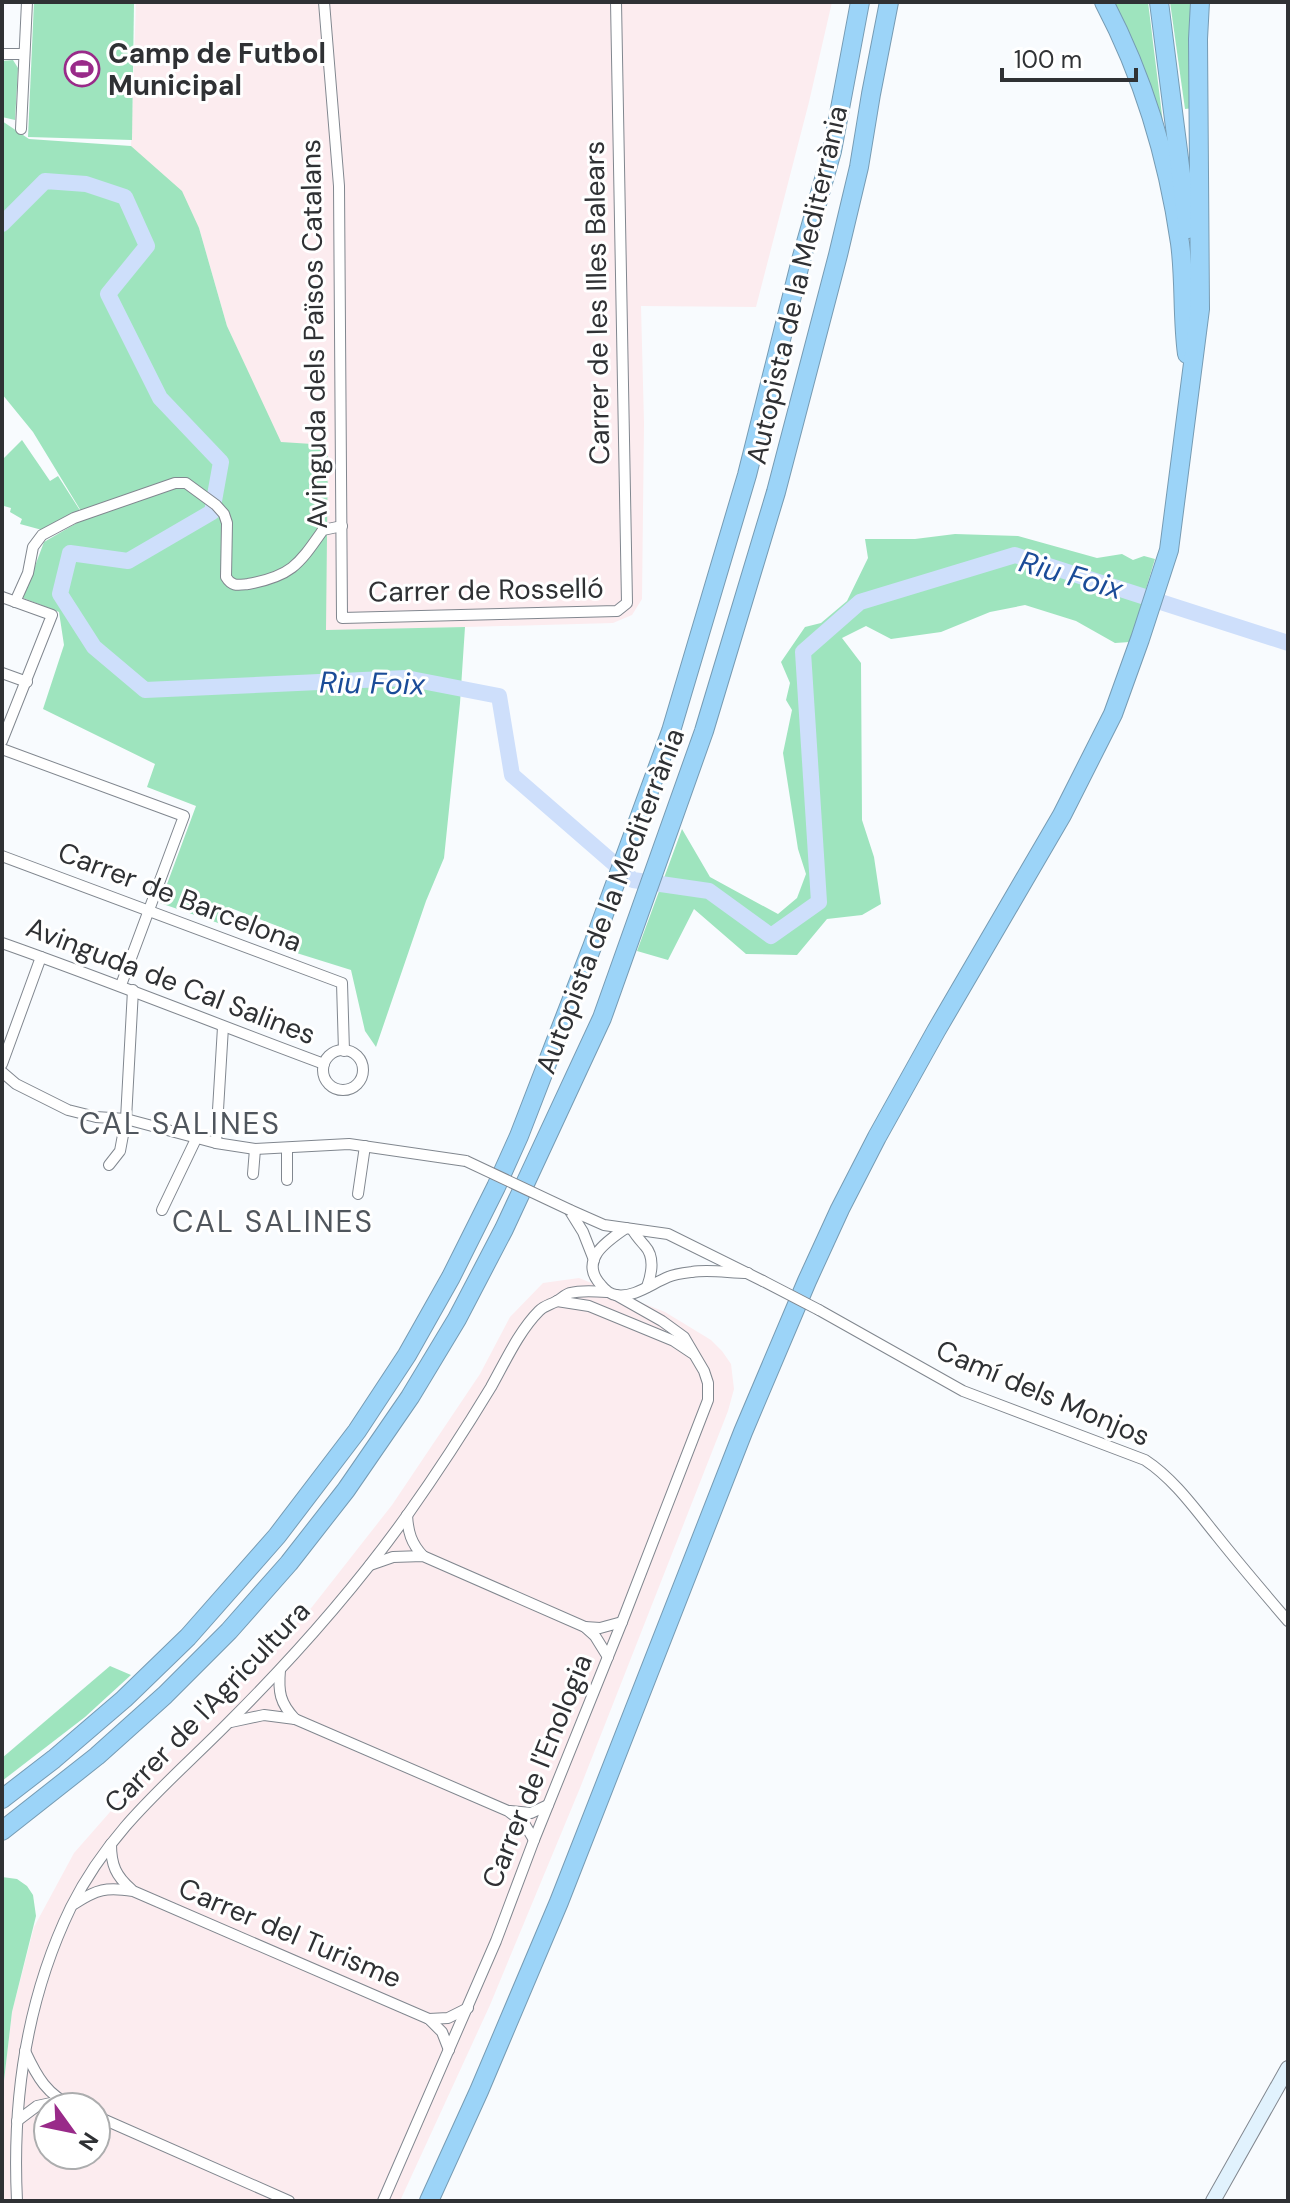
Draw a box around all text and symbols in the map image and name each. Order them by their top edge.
scale bar [1002,32,1136,82]
place label: Camp de Futbol Municipal [108,35,326,104]
text: 100 m [1014,44,1082,75]
sports icon: Camp de Futbol Municipal [63,50,101,88]
street label: Autopista de la Mediterrània [738,102,856,468]
street label: Avinguda dels Països Catalans [292,139,336,529]
street label: Carrer de les Illes Balears [576,141,618,465]
water label: Riu Foix [1015,542,1128,609]
street label: Carrer de Rosselló [368,569,604,611]
water label: Riu Foix [319,663,426,703]
street label: Autopista de la Mediterrània [527,723,693,1079]
street label: Carrer de Barcelona [53,833,307,961]
street label: Avinguda de Cal Salines [21,909,321,1053]
district label: CAL SALINES [79,1104,281,1143]
district label: CAL SALINES [172,1202,374,1241]
street label: Camí dels Monjos [930,1331,1156,1455]
street label: Carrer de l'Agricultura [96,1593,318,1821]
street label: Carrer de l'Enologia [473,1649,601,1893]
street label: Carrer del Turisme [173,1869,407,1997]
north arrow [32,2091,112,2171]
text: N [72,2127,105,2156]

